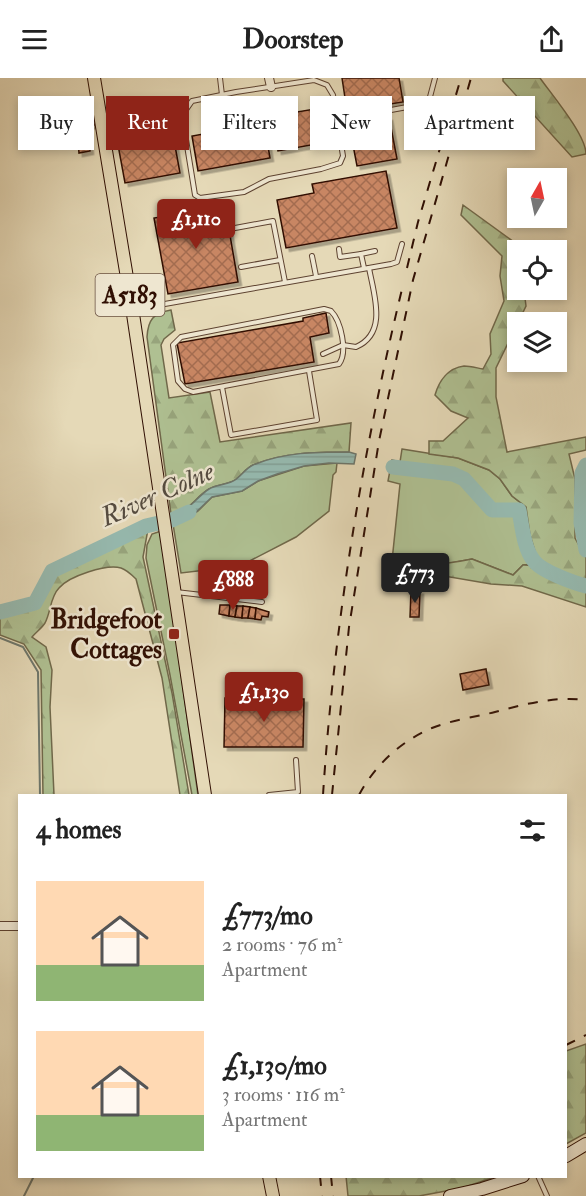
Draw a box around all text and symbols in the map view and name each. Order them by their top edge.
icon: menu [18,23,51,56]
text: Doorstep [243,23,344,56]
icon: share [535,23,568,56]
chip: Buy [18,96,94,150]
chip: Rent [106,96,189,150]
chip: Filters [201,96,298,150]
chip: New [310,96,392,150]
chip: Apartment [404,96,535,150]
north arrow [507,168,567,228]
map controls [507,168,567,372]
pin: £1,110 [147,199,245,250]
text: £1,110 [171,206,221,231]
button: locate [507,240,567,300]
road number: A5183 [96,274,164,316]
button: layers [507,312,567,372]
water label: River Colne [95,454,220,534]
pin: £773 [379,553,451,604]
pin: £888 [197,560,269,611]
text: £773 [395,560,435,585]
text: £888 [212,567,254,592]
place label: Bridgefoot Cottages [50,604,163,667]
marker: Bridgefoot Cottages [167,627,181,641]
pin: £1,130 [215,672,313,723]
text: £1,130 [239,679,289,704]
text: 4 homes [36,814,122,846]
icon: filters [516,814,549,847]
text: £773/mo [222,900,313,932]
icon: home [84,905,156,977]
text: 2 rooms · 76 m² [222,932,342,957]
text: Apartment [222,957,307,982]
text: £1,130/mo [222,1050,327,1082]
icon: home [84,1055,156,1127]
text: 3 rooms · 116 m² [222,1082,345,1107]
text: Apartment [222,1107,307,1132]

